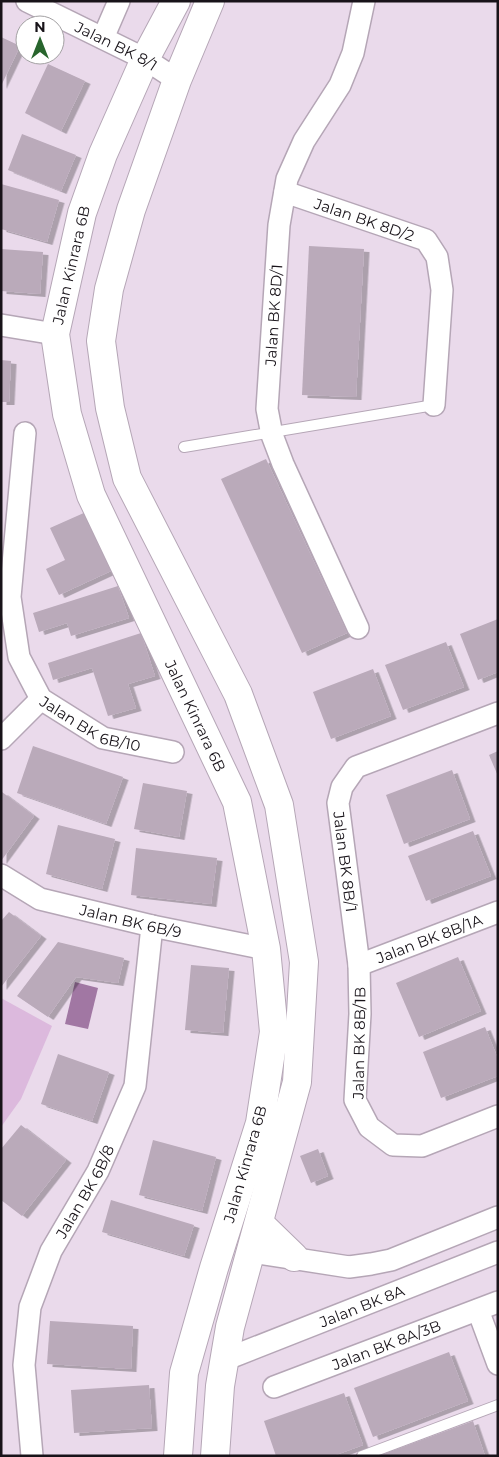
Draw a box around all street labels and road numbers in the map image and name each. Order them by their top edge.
street label: Jalan BK 8/1 [71,16,161,74]
street label: Jalan BK 8D/2 [311,193,417,245]
street label: Jalan Kinrara 6B [48,204,94,327]
street label: Jalan BK 8D/1 [260,264,286,367]
street label: Jalan Kinrara 6B [161,656,231,774]
street label: Jalan BK 6B/10 [36,691,142,755]
street label: Jalan BK 8B/1 [330,809,362,913]
street label: Jalan BK 6B/9 [77,899,183,941]
street label: Jalan BK 8B/1A [373,909,485,967]
street label: Jalan BK 8B/1B [349,987,369,1100]
street label: Jalan Kinrara 6B [219,1103,271,1226]
street label: Jalan BK 6B/8 [51,1142,118,1242]
street label: Jalan BK 8A [316,1280,407,1331]
street label: Jalan BK 8A/3B [328,1315,443,1374]

